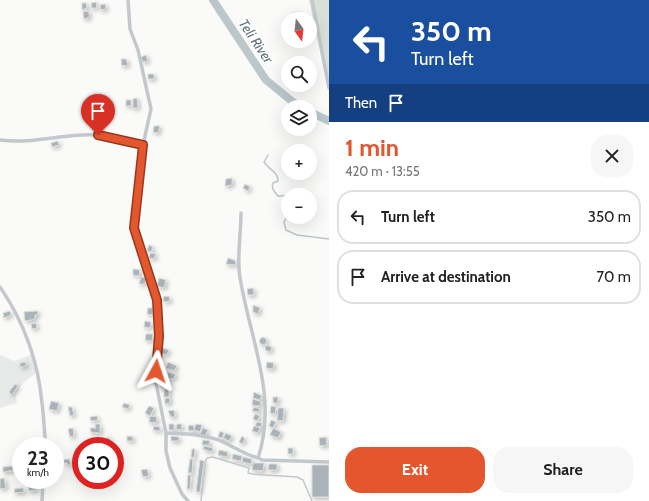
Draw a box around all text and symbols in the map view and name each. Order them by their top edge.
north arrow [281,12,317,48]
map controls [281,12,317,224]
text: 350 m [411,14,492,48]
water label: Teli River [235,15,278,67]
icon: left [345,16,397,68]
text: Turn left [411,48,474,70]
button: search [281,56,317,92]
icon: arrive [385,92,407,114]
pin [81,94,115,135]
text: Then [345,94,377,112]
icon: arrive [87,100,109,122]
button: layers [281,100,317,136]
text: 1 min [345,133,399,162]
button: close [591,135,633,177]
button: + [281,144,317,180]
text: 420 m · 13:55 [345,163,420,179]
button: − [281,188,317,224]
icon: left [347,206,369,228]
text: Turn left [381,208,435,226]
text: 350 m [588,208,631,226]
icon: arrive [347,266,369,288]
text: Arrive at destination [381,268,511,286]
text: 70 m [597,268,631,286]
position arrow [135,350,177,392]
speed limit sign: 30 [72,437,124,489]
text: 23 [27,446,49,470]
button: Exit [345,447,485,493]
button: Share [493,447,633,493]
text: km/h [27,466,49,479]

